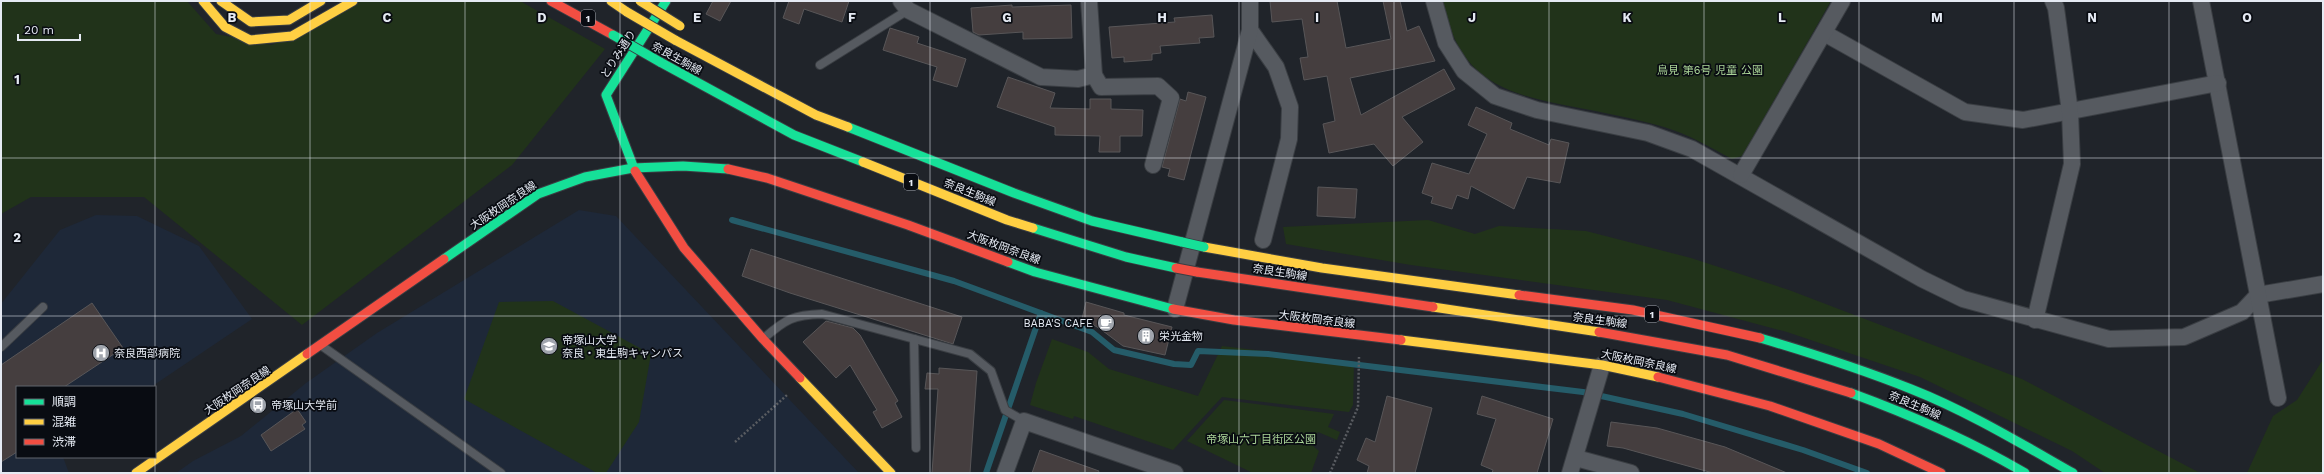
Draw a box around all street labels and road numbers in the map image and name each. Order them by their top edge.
road number: 1 [581,10,595,26]
street label: とりみ通り [598,28,639,81]
street label: 奈良生駒線 [650,39,704,77]
road number: 1 [904,174,918,190]
street label: 奈良生駒線 [942,176,998,209]
street label: 大阪枚岡奈良線 [468,178,539,232]
street label: 大阪枚岡奈良線 [965,228,1042,267]
street label: 奈良生駒線 [1252,262,1308,283]
road number: 1 [1645,306,1659,322]
street label: 大阪枚岡奈良線 [1278,308,1356,331]
street label: 奈良生駒線 [1572,310,1628,331]
street label: 大阪枚岡奈良線 [1600,347,1678,376]
street label: 大阪枚岡奈良線 [202,363,273,417]
street label: 奈良生駒線 [1887,389,1943,422]

